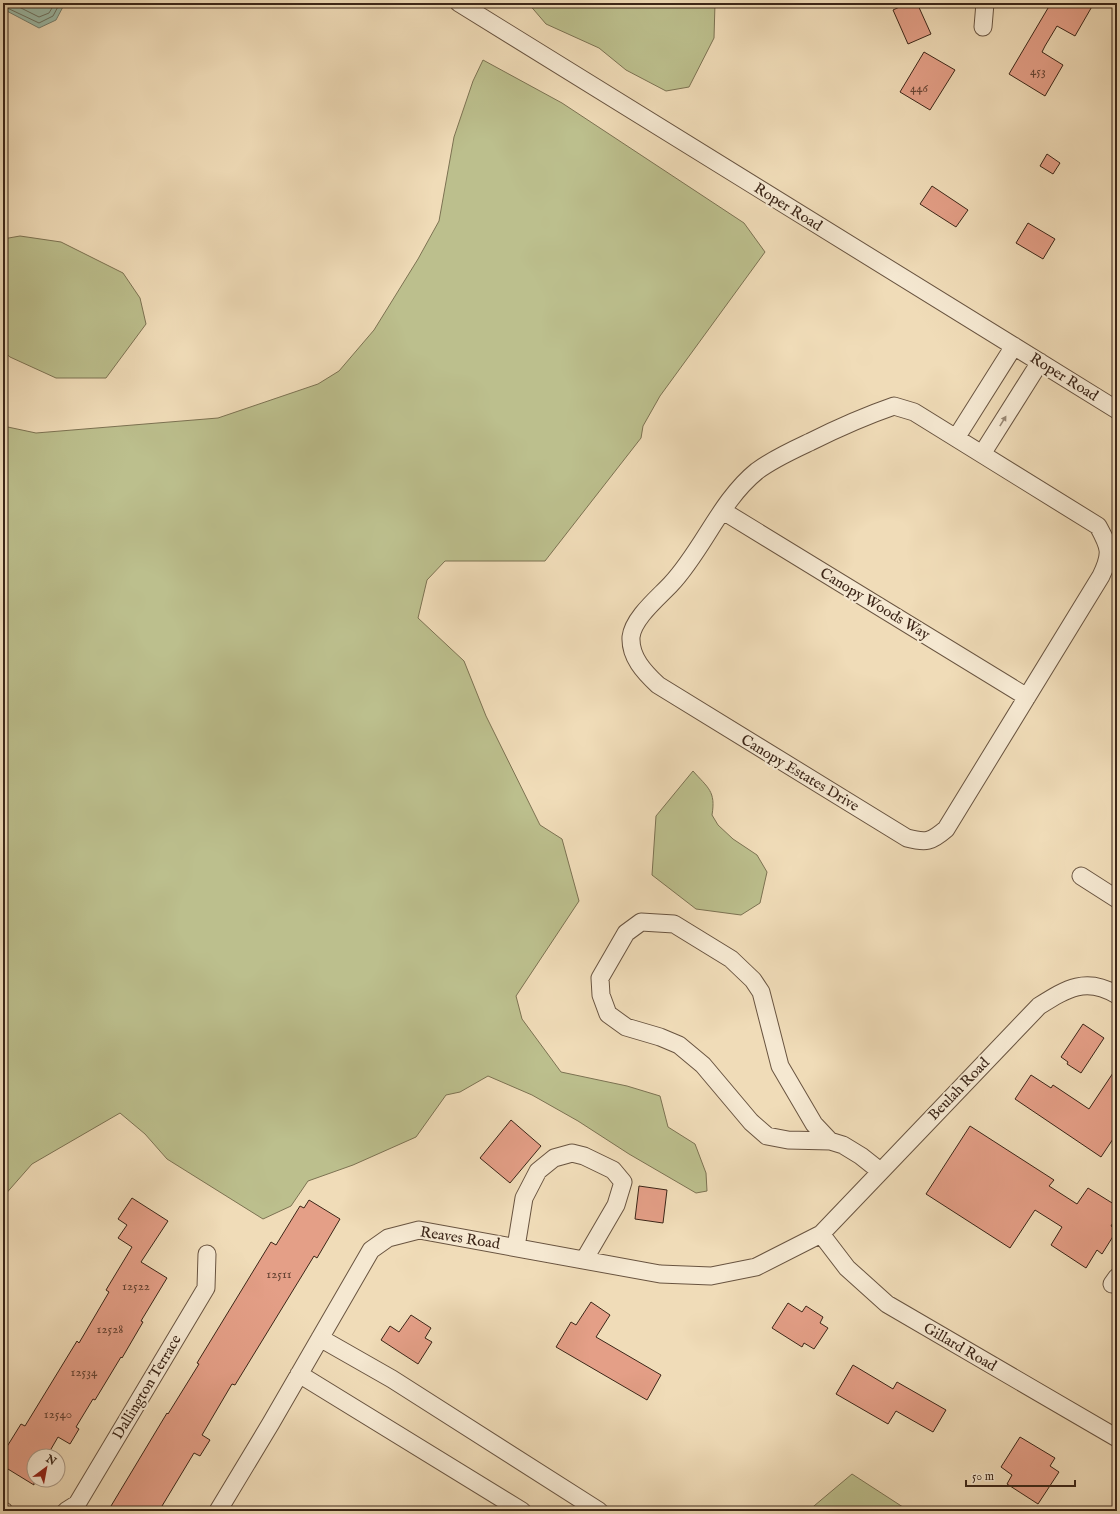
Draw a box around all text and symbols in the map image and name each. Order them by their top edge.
house number: 453 [1030,63,1046,80]
house number: 446 [910,80,929,97]
street label: Roper Road [750,179,827,236]
street label: Roper Road [1026,349,1103,406]
one-way arrow [999,416,1007,426]
street label: Canopy Woods Way [816,564,934,645]
street label: Canopy Estates Drive [737,730,863,816]
street label: Beulah Road [924,1053,994,1124]
street label: Reaves Road [419,1222,502,1254]
house number: 12511 [266,1266,292,1283]
house number: 12522 [122,1278,150,1295]
street label: Gillard Road [920,1318,1001,1376]
house number: 12528 [97,1321,123,1338]
street label: Dallington Terrace [108,1331,186,1443]
house number: 12534 [71,1364,98,1381]
house number: 12540 [44,1406,72,1423]
north arrow [26,1448,66,1488]
text: N [42,1451,59,1469]
scale bar [966,1462,1075,1488]
text: 50 m [972,1469,994,1484]

